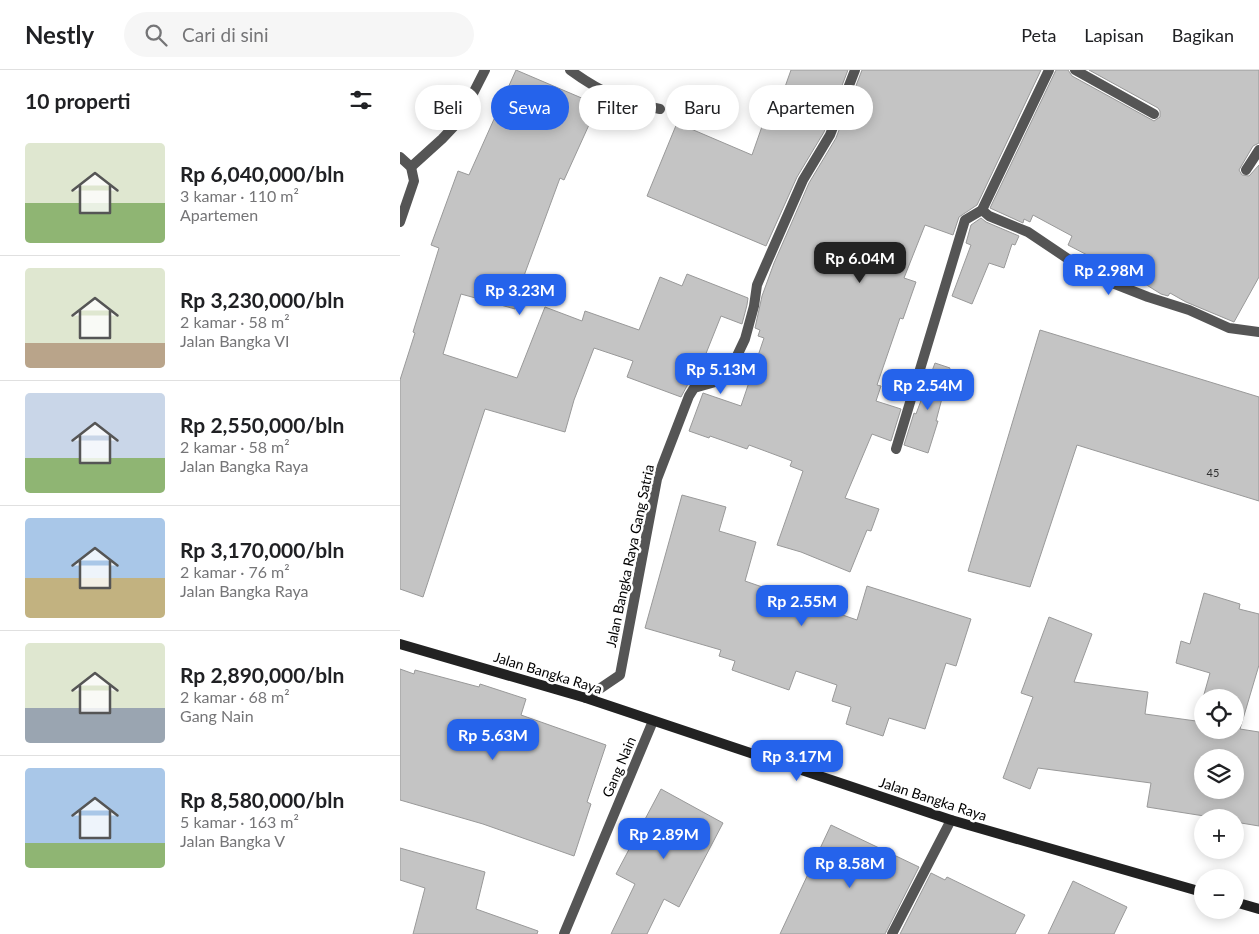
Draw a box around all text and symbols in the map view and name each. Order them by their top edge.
search box [124,12,474,57]
text: Nestly [25,20,94,49]
icon: search [142,21,170,49]
text: Cari di sini [182,23,269,46]
text: Peta [1021,24,1056,46]
text: Lapisan [1084,24,1144,46]
text: Bagikan [1172,24,1234,46]
chip: Beli [415,85,481,130]
chip: Sewa [491,85,569,130]
chip: Filter [579,85,656,130]
chip: Baru [666,85,739,130]
chip: Apartemen [749,85,873,130]
icon: filters [347,86,375,114]
text: 10 properti [25,88,130,113]
text: Rp 6,040,000/bln [180,161,344,186]
icon: home [65,163,125,223]
text: 3 kamar · 110 m² [180,186,299,205]
text: Apartemen [180,205,258,224]
pin: Rp 6.04M [808,242,912,284]
text: Rp 6.04M [825,248,895,267]
pin: Rp 2.98M [1057,254,1161,296]
text: Rp 2.98M [1074,260,1144,279]
pin: Rp 3.23M [468,274,572,316]
text: Rp 3.23M [485,280,555,299]
text: Rp 3,230,000/bln [180,287,344,312]
icon: home [65,288,125,348]
text: 2 kamar · 58 m² [180,312,290,331]
text: Jalan Bangka VI [180,331,289,350]
pin: Rp 5.13M [669,352,773,395]
text: Rp 5.13M [686,359,756,378]
pin: Rp 2.54M [876,368,980,411]
text: Rp 2.54M [893,375,963,394]
text: Rp 2,550,000/bln [180,412,344,437]
icon: home [65,413,125,473]
text: 2 kamar · 58 m² [180,437,290,456]
text: Jalan Bangka Raya [180,456,308,475]
street label: Jalan Bangka Raya Gang Satria [602,463,657,649]
house number: 45 [1207,466,1219,479]
text: Rp 3,170,000/bln [180,537,344,562]
icon: home [65,538,125,598]
text: 2 kamar · 76 m² [180,562,290,581]
text: Jalan Bangka Raya [180,581,308,600]
pin: Rp 2.55M [750,584,854,627]
text: Rp 2.55M [767,591,837,610]
street label: Jalan Bangka Raya [492,648,604,697]
text: Rp 2,890,000/bln [180,662,344,687]
icon: home [65,663,125,723]
text: 2 kamar · 68 m² [180,687,290,706]
map controls [1194,689,1244,919]
button: locate [1194,689,1244,739]
text: Gang Nain [180,706,254,725]
pin: Rp 5.63M [441,718,545,761]
text: Rp 5.63M [458,725,528,744]
street label: Gang Nain [598,734,639,800]
pin: Rp 3.17M [745,740,849,782]
text: Rp 3.17M [762,746,832,765]
button: layers [1194,749,1244,799]
street label: Jalan Bangka Raya [877,773,989,824]
text: Rp 8,580,000/bln [180,787,344,812]
icon: home [65,788,125,848]
button: + [1194,809,1244,859]
text: 5 kamar · 163 m² [180,812,299,831]
pin: Rp 2.89M [612,818,716,860]
text: Rp 2.89M [629,824,699,843]
text: Jalan Bangka V [180,831,285,850]
pin: Rp 8.58M [798,846,902,889]
text: Rp 8.58M [815,853,885,872]
button: − [1194,869,1244,919]

